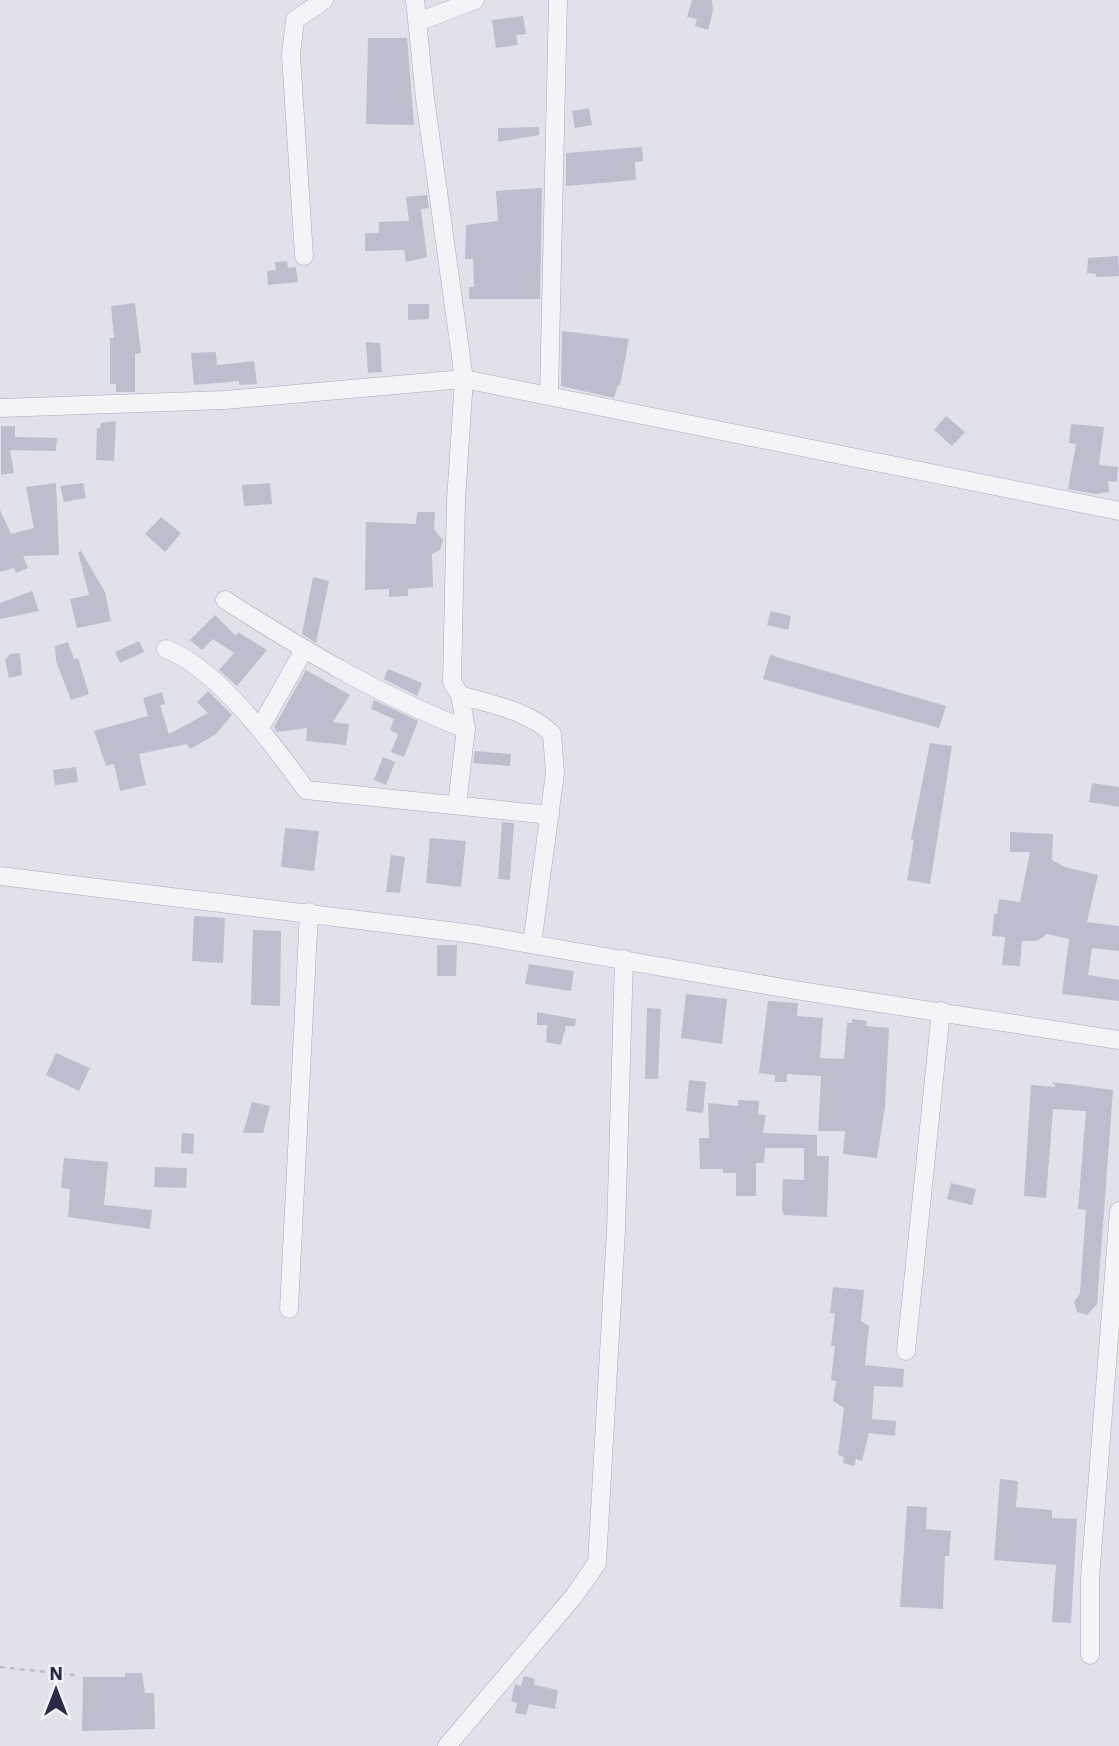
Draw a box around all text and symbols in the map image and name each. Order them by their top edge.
north arrow [21,1655,91,1725]
text: N [49,1661,63,1685]

